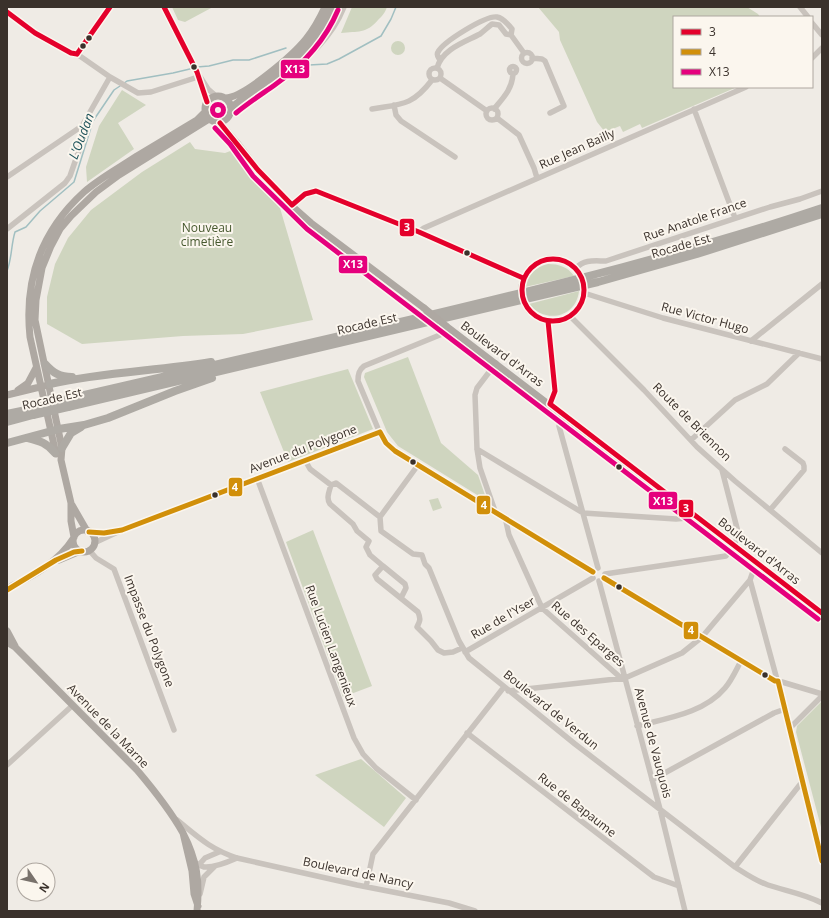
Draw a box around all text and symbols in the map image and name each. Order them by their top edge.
legend [673,16,813,88]
text: 3 [709,23,716,40]
unlabelled marker [84,33,94,43]
unlabelled marker [78,41,88,51]
text: 4 [709,43,716,60]
line badge: X13 [280,59,310,79]
text: X13 [285,61,305,76]
unlabelled marker [189,62,199,72]
text: X13 [709,63,730,80]
water label: L'Oudan [64,110,98,162]
street label: Rue Jean Bailly [536,124,618,173]
street label: Rue Anatole France [641,194,749,245]
line badge: 3 [399,218,415,237]
park label: Nouveau cimetière [181,219,233,250]
text: 3 [404,219,410,234]
street label: Rocade Est [649,229,712,262]
unlabelled marker [462,248,472,258]
line badge: X13 [338,255,368,274]
text: X13 [343,256,363,271]
street label: Rue Victor Hugo [659,298,751,337]
street label: Rocade Est [335,308,398,339]
street label: Boulevard d'Arras [457,317,548,391]
street label: Route de Briennon [649,378,736,465]
street label: Rocade Est [20,383,83,414]
street label: Avenue du Polygone [247,420,359,477]
unlabelled marker [408,457,418,467]
unlabelled marker [614,462,624,472]
line badge: 4 [228,477,243,497]
text: 4 [232,479,239,494]
unlabelled marker [210,490,220,500]
line badge: X13 [648,491,678,510]
text: X13 [653,493,673,508]
line badge: 4 [476,495,491,515]
text: 4 [481,497,488,512]
line badge: 3 [678,499,694,518]
text: 3 [683,500,689,515]
street label: Boulevard d'Arras [715,513,804,588]
street label: Impasse du Polygone [120,572,179,690]
unlabelled marker [614,582,624,592]
street label: Rue Lucien Langenieux [301,583,362,710]
street label: Rue de l'Yser [468,592,538,643]
street label: Rue des Eparges [548,597,629,670]
line badge: 4 [683,621,699,640]
text: 4 [688,622,695,637]
street label: Boulevard de Verdun [500,666,603,753]
unlabelled marker [760,670,770,680]
street label: Avenue de la Marne [64,680,153,772]
street label: Avenue de Vauquois [631,686,677,800]
street label: Rue de Bapaume [534,769,620,841]
street label: Boulevard de Nancy [301,853,416,893]
north arrow [16,862,56,902]
text: N [36,880,53,896]

